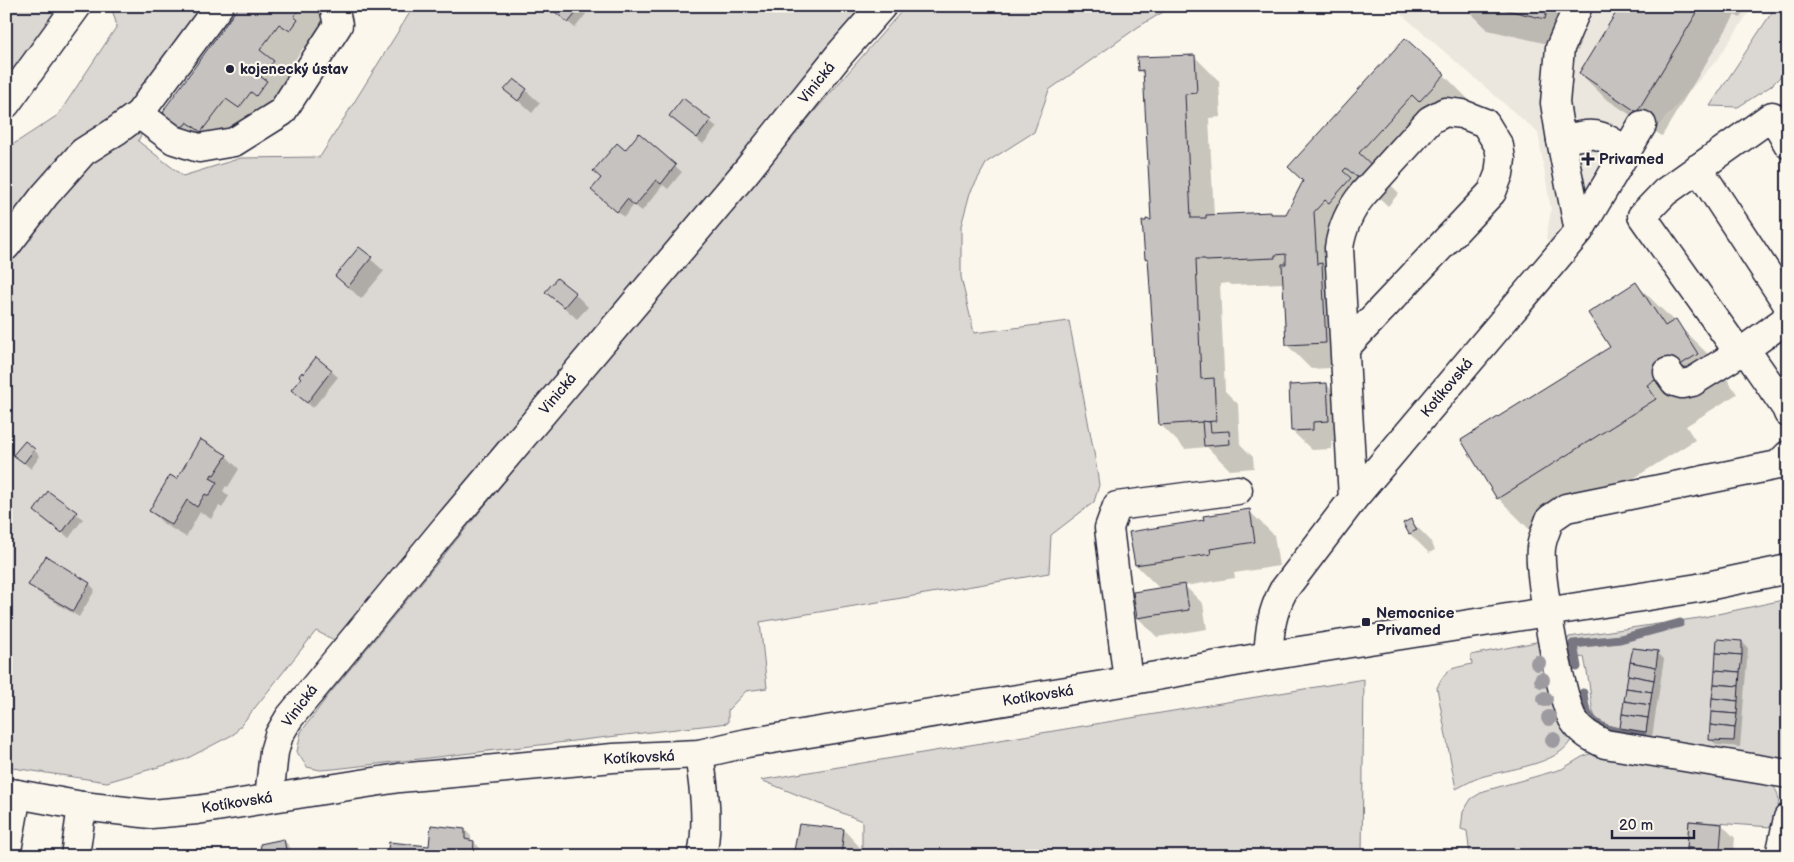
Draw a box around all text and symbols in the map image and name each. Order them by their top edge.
street label: Vinická [794,58,840,108]
place label: kojenecký ústav [240,60,349,79]
marker: kojenecký ústav [224,63,236,75]
place label: Privamed [1599,150,1664,169]
marker: Privamed [1581,152,1595,166]
street label: Kotíkovská [1417,354,1477,422]
street label: Vinická [535,369,581,419]
place label: Nemocnice Privamed [1376,604,1455,640]
marker: Nemocnice Privamed [1360,616,1372,628]
street label: Vinická [278,681,322,731]
street label: Kotíkovská [1001,681,1075,711]
street label: Kotíkovská [603,747,675,769]
street label: Kotíkovská [200,788,274,818]
scale bar [1612,807,1694,839]
text: 20 m [1619,816,1653,835]

